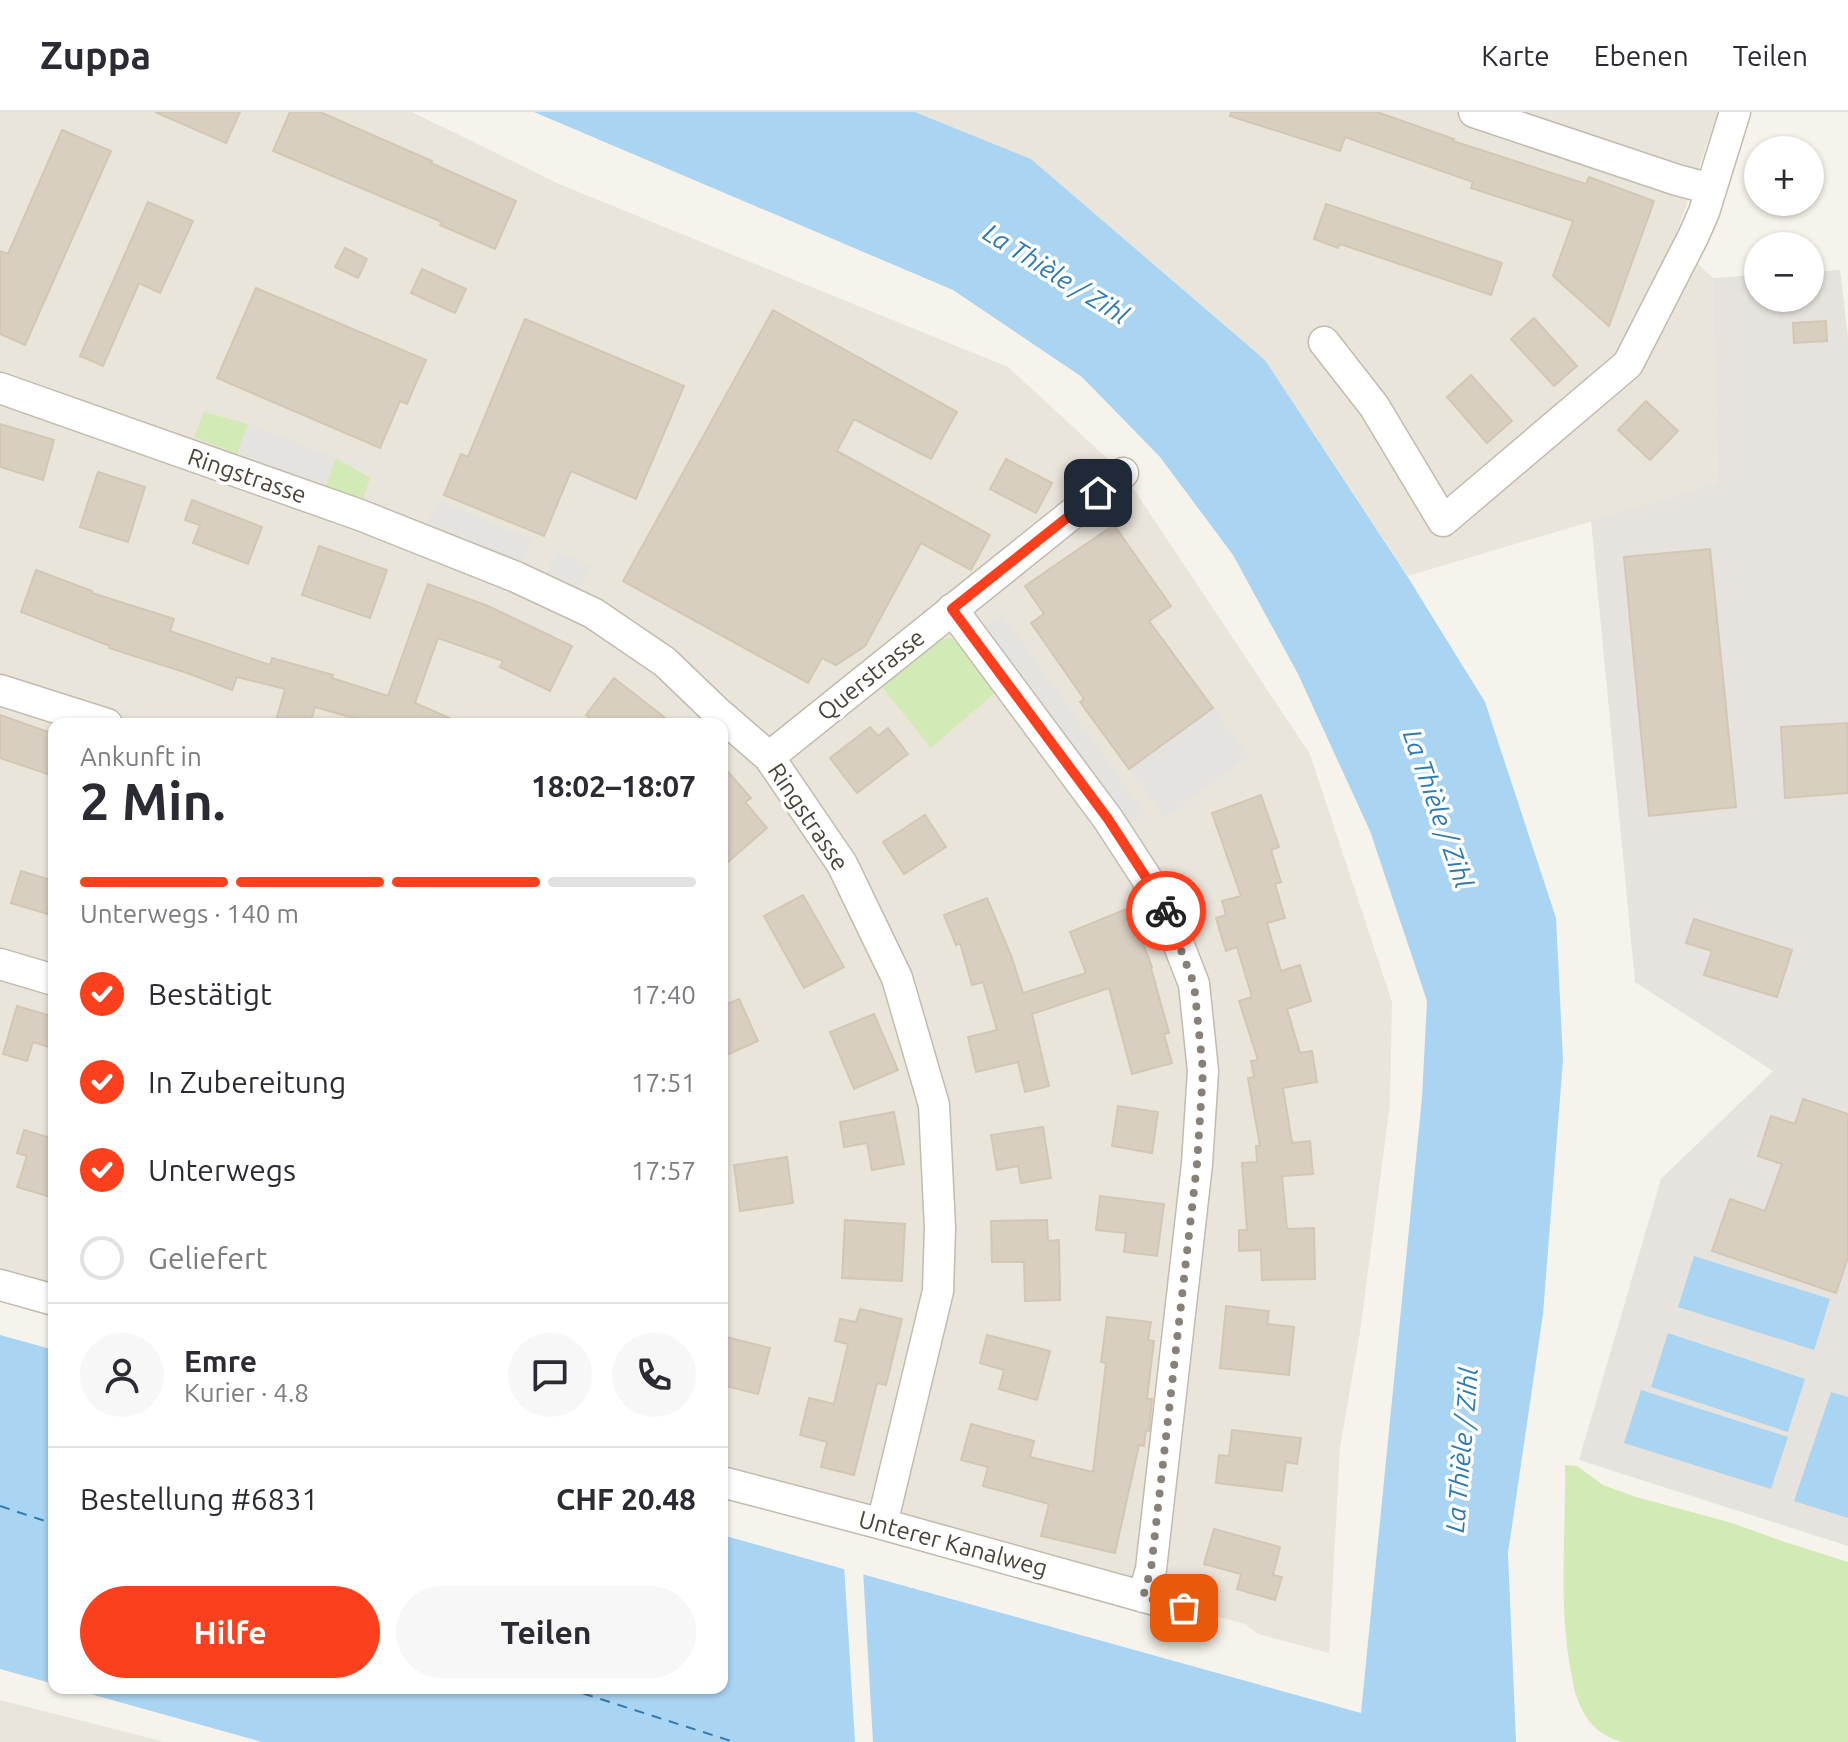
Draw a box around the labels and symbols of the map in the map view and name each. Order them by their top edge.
water label: La Thièle / Zihl [978,217,1134,330]
street label: Ringstrasse [184,443,310,508]
pin [1064,459,1132,527]
street label: Querstrasse [812,623,930,726]
water label: La Thièle / Zihl [1398,726,1479,892]
street label: Ringstrasse [763,758,854,876]
courier [1126,871,1206,951]
water label: La Thièle / Zihl [1440,1366,1483,1534]
street label: Unterer Kanalweg [856,1505,1051,1582]
pin [1150,1574,1218,1642]

